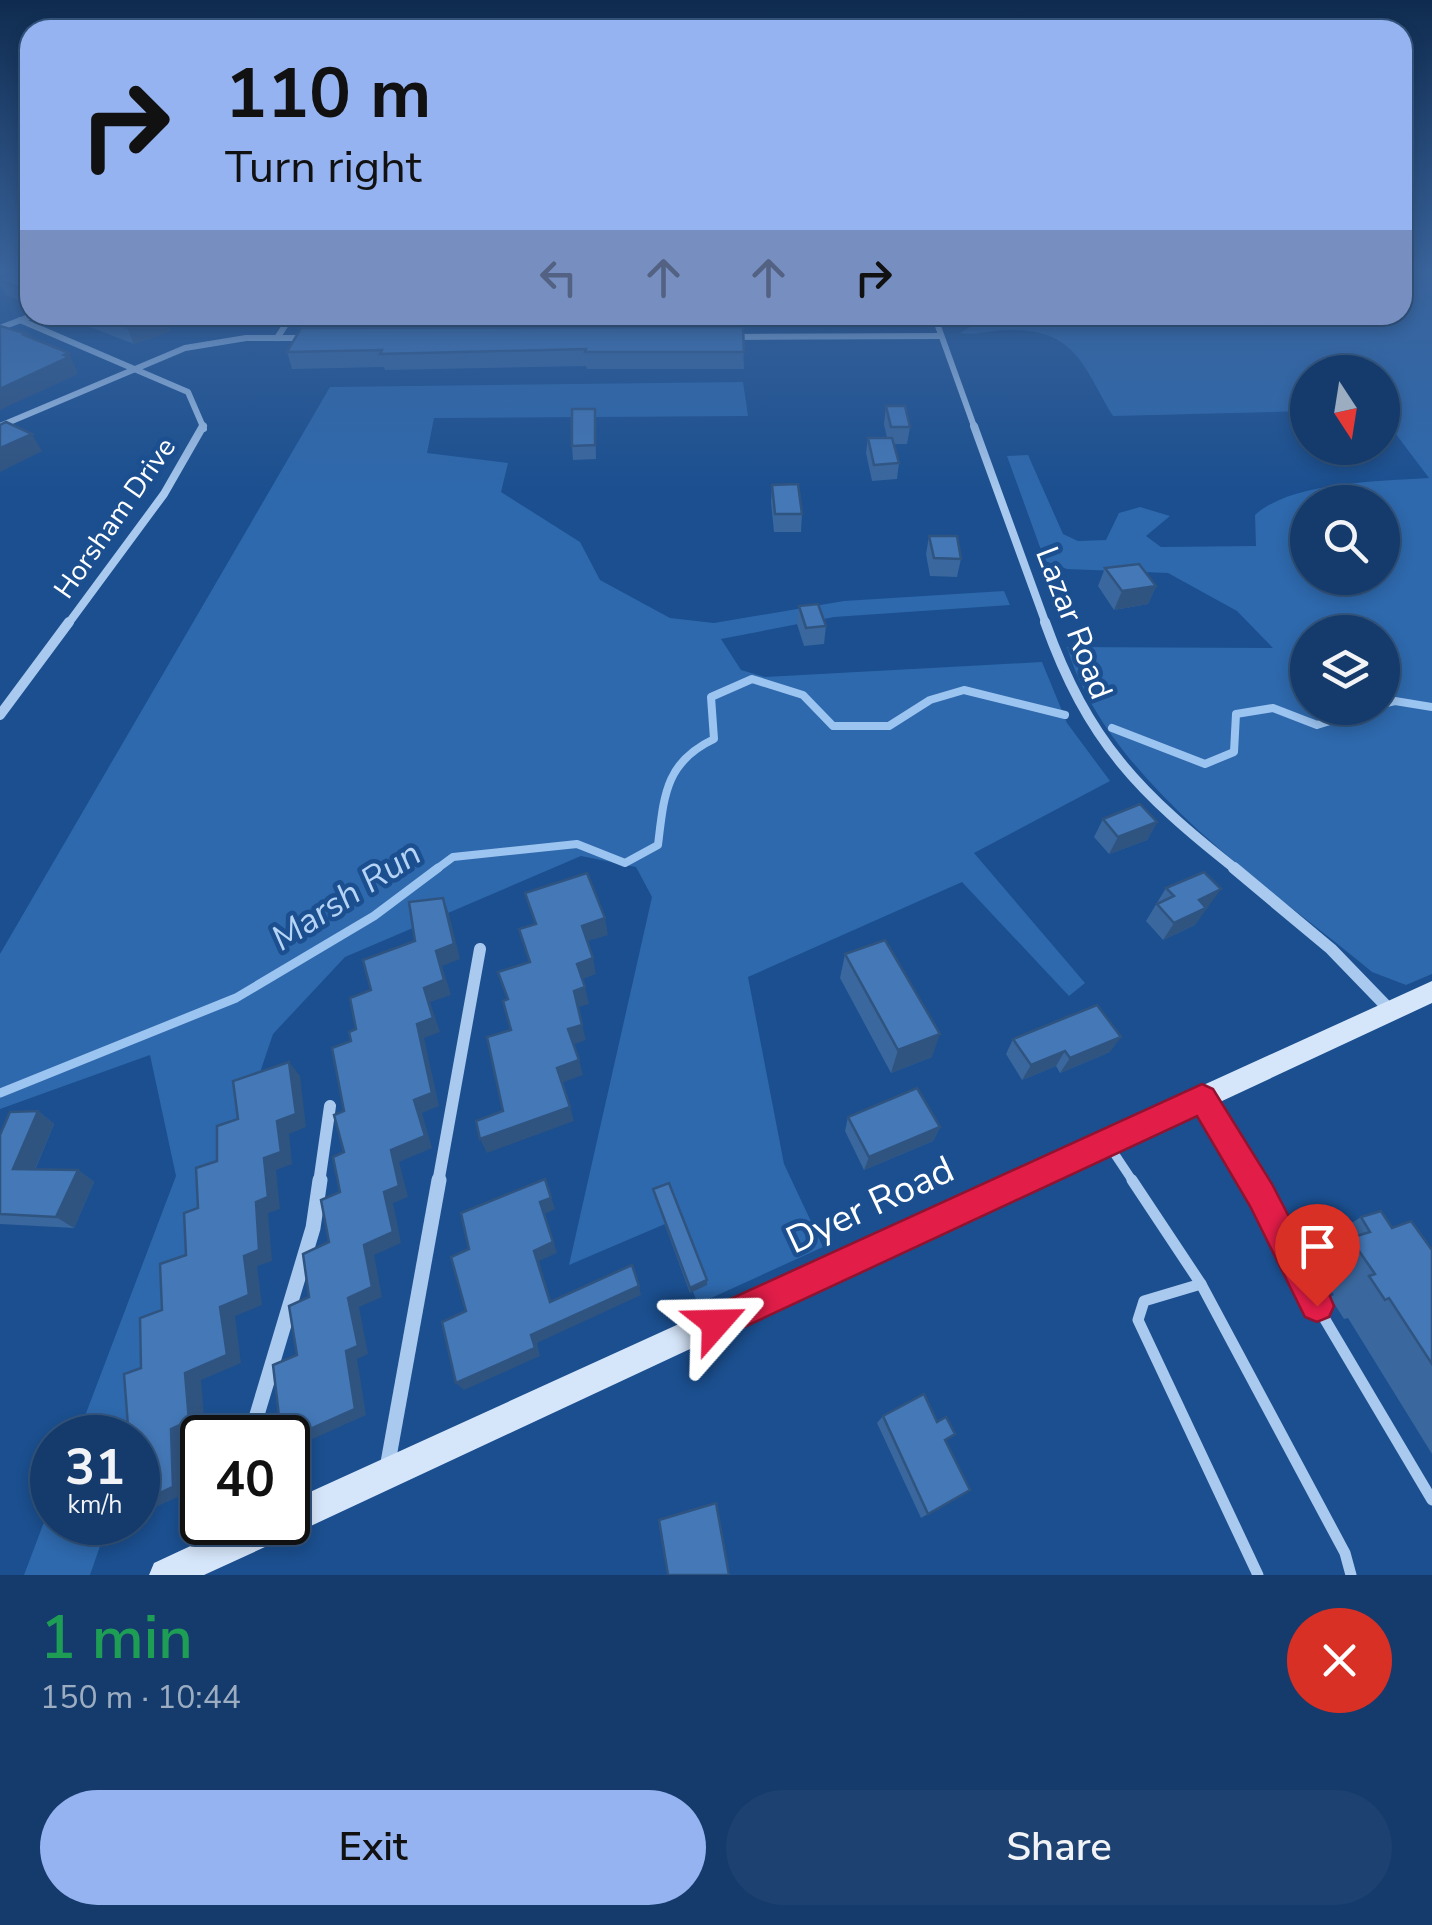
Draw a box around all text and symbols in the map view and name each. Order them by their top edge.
text: 110 m [225,46,431,142]
icon: right [60,60,190,190]
text: Turn right [225,137,422,198]
icon: left [531,250,586,305]
icon: ahead [636,250,691,305]
icon: ahead [741,250,796,305]
icon: right [846,250,901,305]
north arrow [1290,355,1400,465]
map controls [1290,355,1400,725]
street label: Horsham Drive [45,430,185,606]
button: search [1290,485,1400,595]
street label: Lazar Road [1025,541,1123,705]
button: layers [1290,615,1400,725]
water label: Marsh Run [262,830,430,962]
street label: Dyer Road [778,1144,962,1266]
pin [1275,1204,1360,1307]
icon: arrive [1290,1219,1345,1274]
position arrow [664,1271,768,1375]
speed limit sign: 40 [180,1415,310,1545]
text: 31 [65,1433,125,1502]
text: km/h [67,1488,123,1522]
text: 1 min [40,1597,193,1679]
button: close [1287,1608,1392,1713]
text: 150 m · 10:44 [40,1676,241,1719]
button: Exit [40,1790,706,1905]
button: Share [726,1790,1392,1905]

